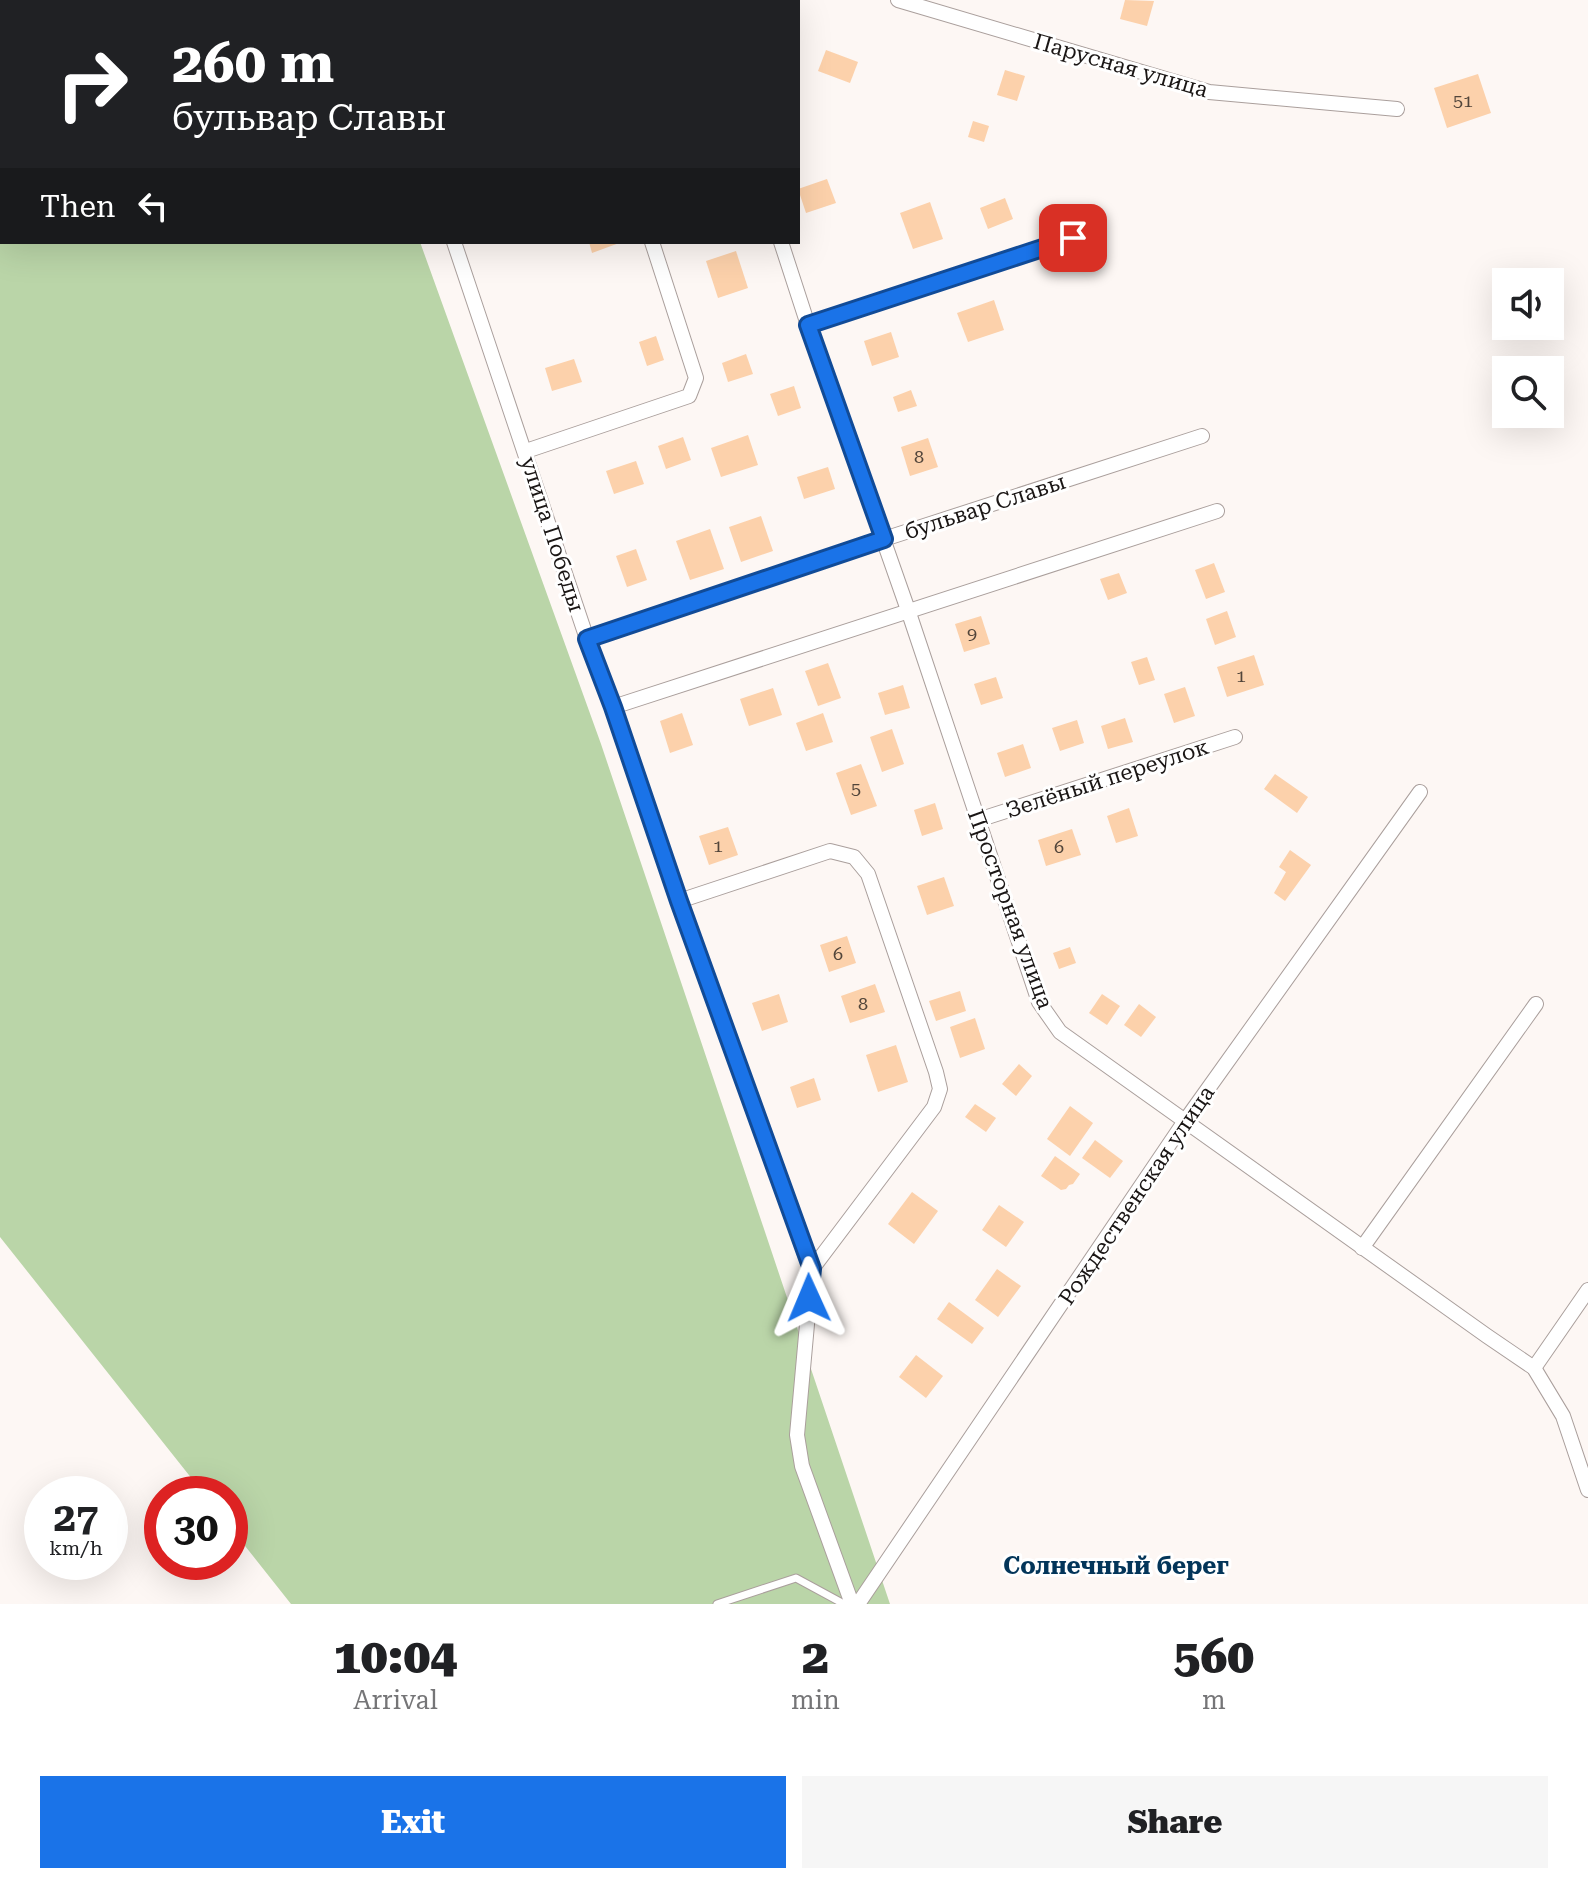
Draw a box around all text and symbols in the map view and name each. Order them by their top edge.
street label: Парусная улица [1031,29,1211,102]
text: 260 m [172,30,334,96]
icon: right [40,32,144,136]
house number: 51 [1453,90,1473,111]
text: бульвар Славы [172,97,446,139]
icon: left [131,184,175,228]
text: Then [40,189,115,224]
pin [1039,204,1107,272]
icon: arrive [1051,216,1095,260]
map controls [1492,268,1564,428]
button: sound [1492,268,1564,340]
button: search [1492,356,1564,428]
house number: 8 [914,446,924,467]
street label: улица Победы [516,453,589,615]
street label: бульвар Славы [902,469,1069,544]
house number: 9 [967,623,977,644]
house number: 1 [1236,665,1246,686]
street label: Зелёный переулок [1003,734,1212,823]
house number: 5 [851,778,861,799]
street label: Просторная улица [963,806,1058,1012]
house number: 1 [713,835,723,856]
house number: 6 [1054,836,1064,857]
house number: 6 [833,943,843,964]
house number: 8 [858,993,868,1014]
street label: Рождественская улица [1054,1081,1219,1310]
position arrow [767,1256,851,1340]
speed limit sign: 30 [144,1476,248,1580]
text: 27 [54,1494,98,1541]
text: km/h [49,1536,103,1560]
district label: Солнечный берег [1003,1552,1229,1580]
text: 10:04 [334,1629,457,1685]
text: 2 [802,1629,829,1685]
text: 560 [1174,1629,1254,1685]
text: Arrival [353,1685,438,1715]
text: min [791,1685,840,1715]
text: m [1202,1685,1226,1715]
button: Exit [40,1776,786,1868]
button: Share [802,1776,1548,1868]

